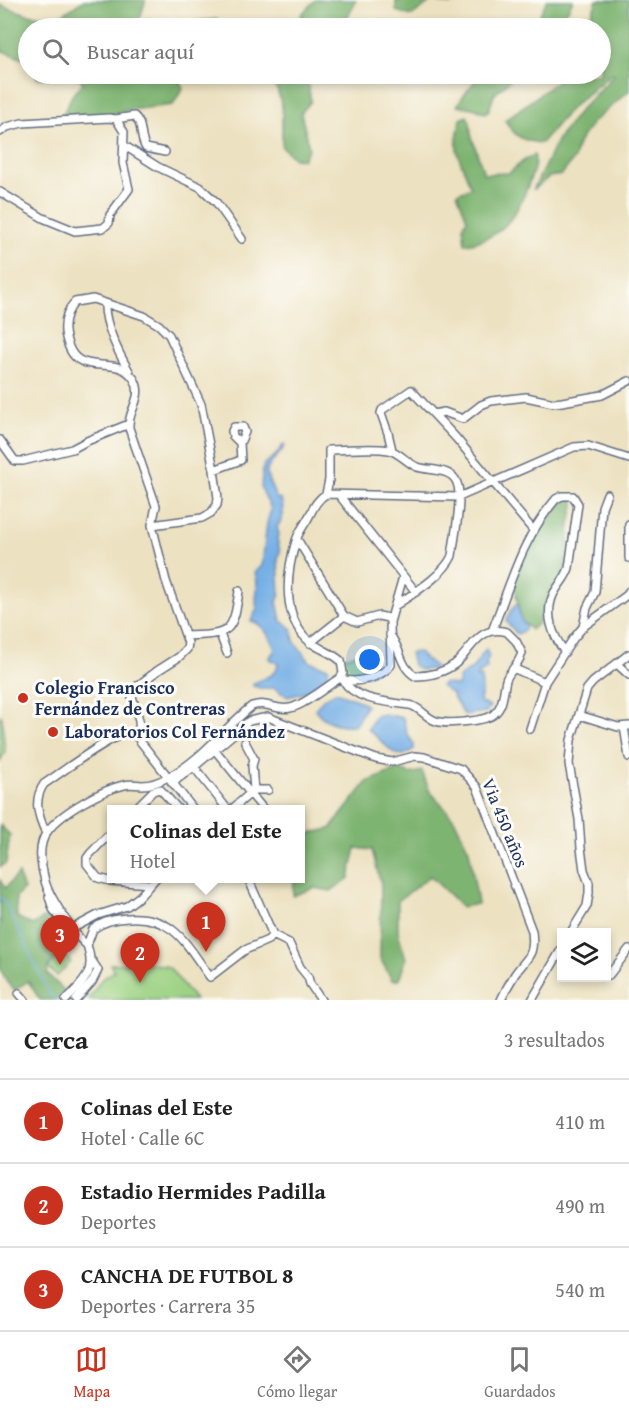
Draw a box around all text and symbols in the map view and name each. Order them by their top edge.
search box [18,18,611,84]
icon: search [39,35,72,68]
text: Buscar aquí [87,35,194,67]
your location [355,645,384,674]
place label: Colegio Francisco Fernández de Contreras [35,674,225,722]
marker: Colegio Francisco Fernández de Contreras [16,691,30,705]
place label: Laboratorios Col Fernández [65,718,286,745]
marker: Laboratorios Col Fernández [46,725,60,739]
street label: Via 450 años [475,774,536,872]
popup [107,805,305,883]
text: Colinas del Este [130,814,282,846]
text: Hotel [130,846,176,875]
pin: 1 [186,902,226,952]
pin: 3 [40,916,80,965]
map controls [557,928,611,982]
button: layers [557,928,611,982]
pin: 2 [120,934,160,983]
text: Cerca [24,1020,88,1059]
text: 3 resultados [504,1025,605,1054]
text: Colinas del Este [81,1091,233,1123]
text: 1 [38,1107,49,1136]
text: 410 m [555,1107,605,1136]
text: Hotel · Calle 6C [81,1123,205,1152]
text: Estadio Hermides Padilla [81,1175,326,1207]
text: 2 [38,1191,49,1220]
text: 490 m [555,1191,605,1220]
text: Deportes [81,1207,156,1236]
text: CANCHA DE FUTBOL 8 [81,1259,293,1291]
text: 3 [38,1275,49,1304]
text: 540 m [555,1275,605,1304]
text: Deportes · Carrera 35 [81,1291,255,1320]
tab: Mapa [73,1343,110,1403]
tab: Cómo llegar [257,1343,337,1403]
tab: Guardados [484,1343,556,1403]

